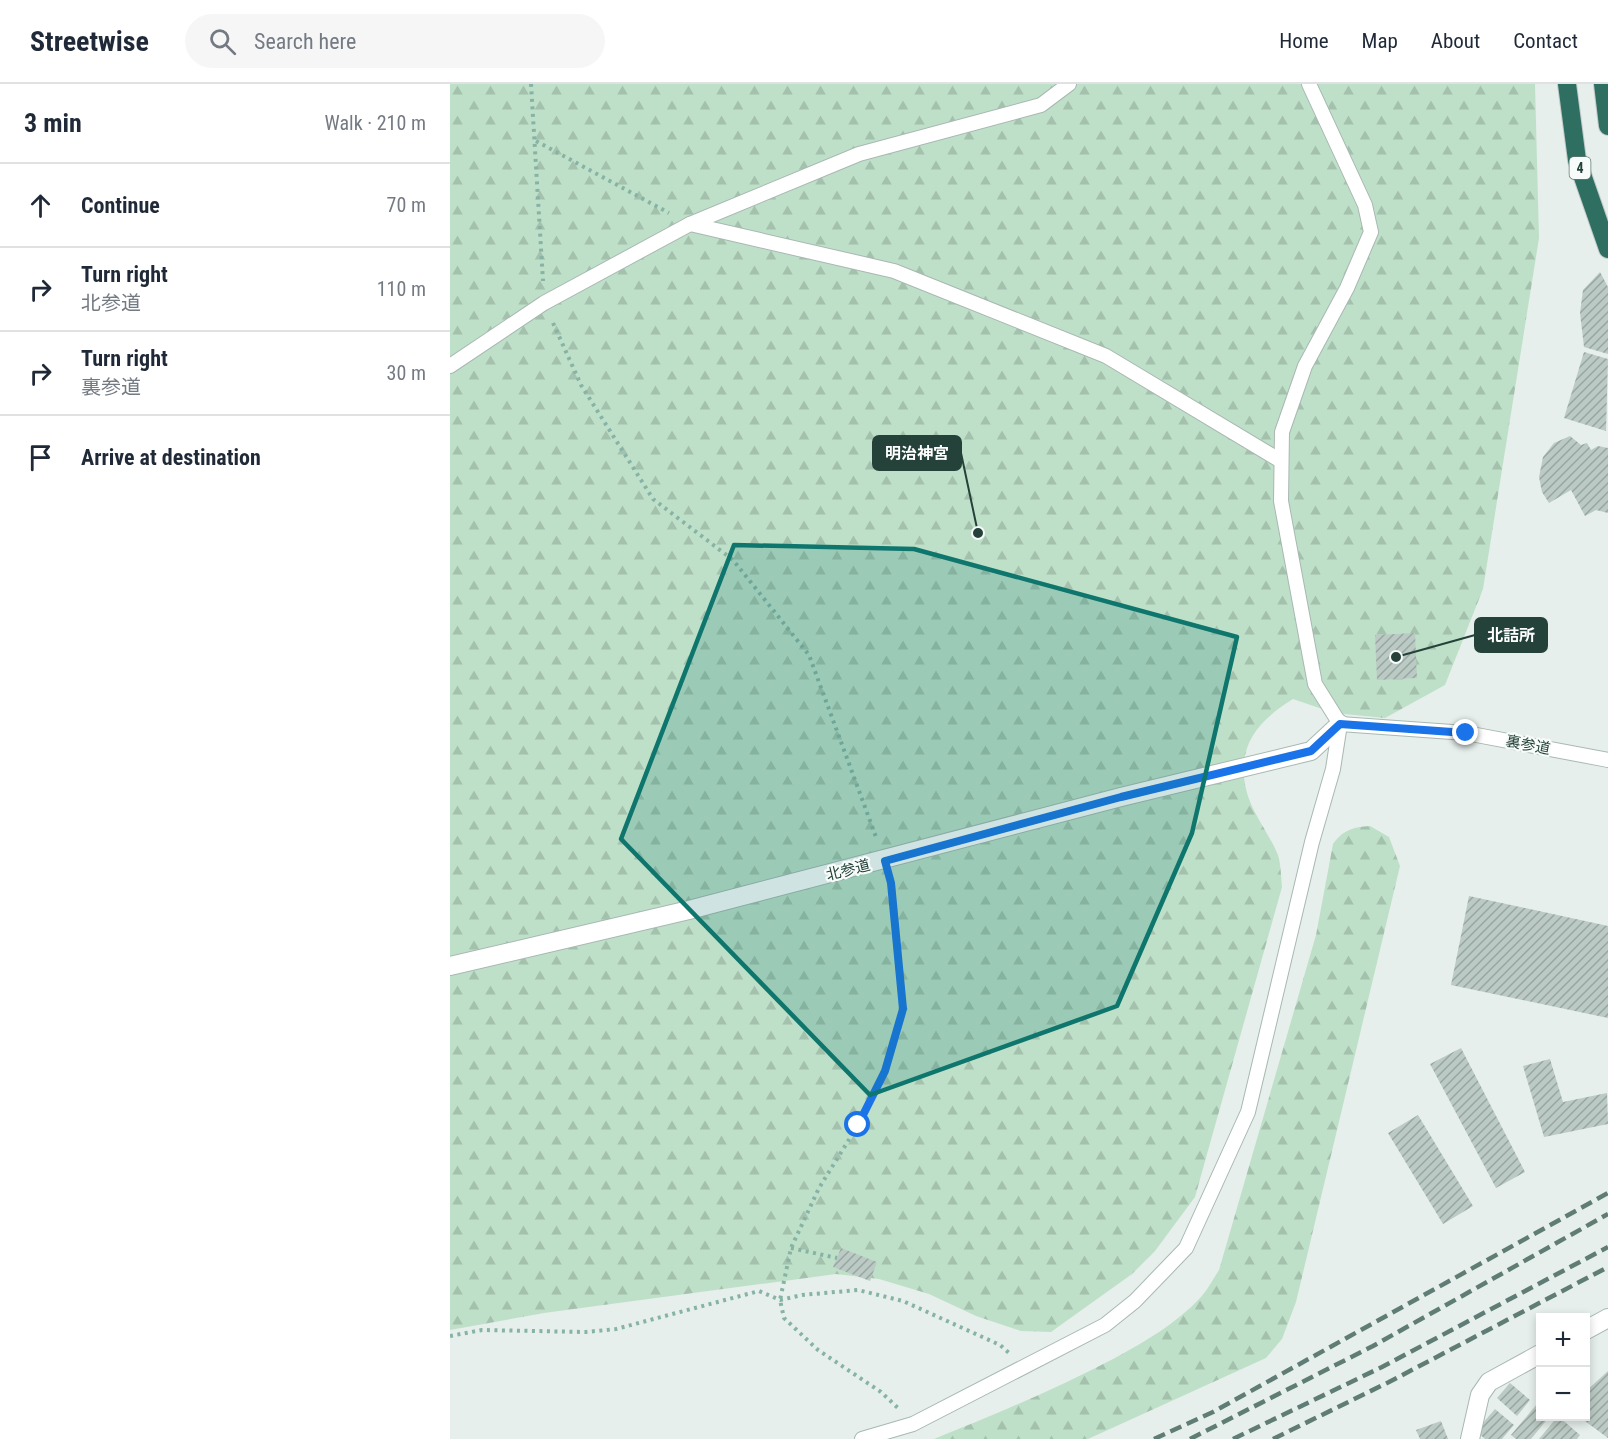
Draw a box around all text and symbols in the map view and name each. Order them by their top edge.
search box [185,14,605,68]
text: Streetwise [30,25,149,58]
icon: search [206,25,239,58]
text: Search here [254,29,356,54]
text: Home [1279,29,1329,53]
text: Map [1362,29,1398,53]
text: About [1431,29,1480,53]
text: Contact [1513,29,1578,53]
text: 3 min [24,108,82,138]
text: Walk · 210 m [325,111,426,135]
road number: 4 [1570,157,1590,179]
icon: ahead [24,189,57,222]
text: Continue [81,193,160,218]
text: 70 m [387,193,426,217]
text: Turn right [81,262,168,287]
icon: right [24,273,57,306]
text: 110 m [377,277,426,301]
text: 北参道 [81,291,141,315]
text: Turn right [81,346,168,371]
icon: right [24,357,57,390]
text: 30 m [387,361,426,385]
text: 裏参道 [81,375,141,399]
callout: 明治神宮 [873,436,961,470]
icon: arrive [24,441,57,474]
text: 明治神宮 [885,444,949,463]
text: Arrive at destination [81,445,261,470]
callout: 北詰所 [1475,618,1547,652]
text: 北詰所 [1487,626,1535,645]
route end [1452,719,1478,745]
street label: 裏参道 [1504,732,1552,758]
street label: 北参道 [824,856,872,884]
route start [844,1111,870,1137]
map controls [1536,1313,1590,1421]
button: + [1536,1313,1590,1367]
button: − [1536,1367,1590,1421]

